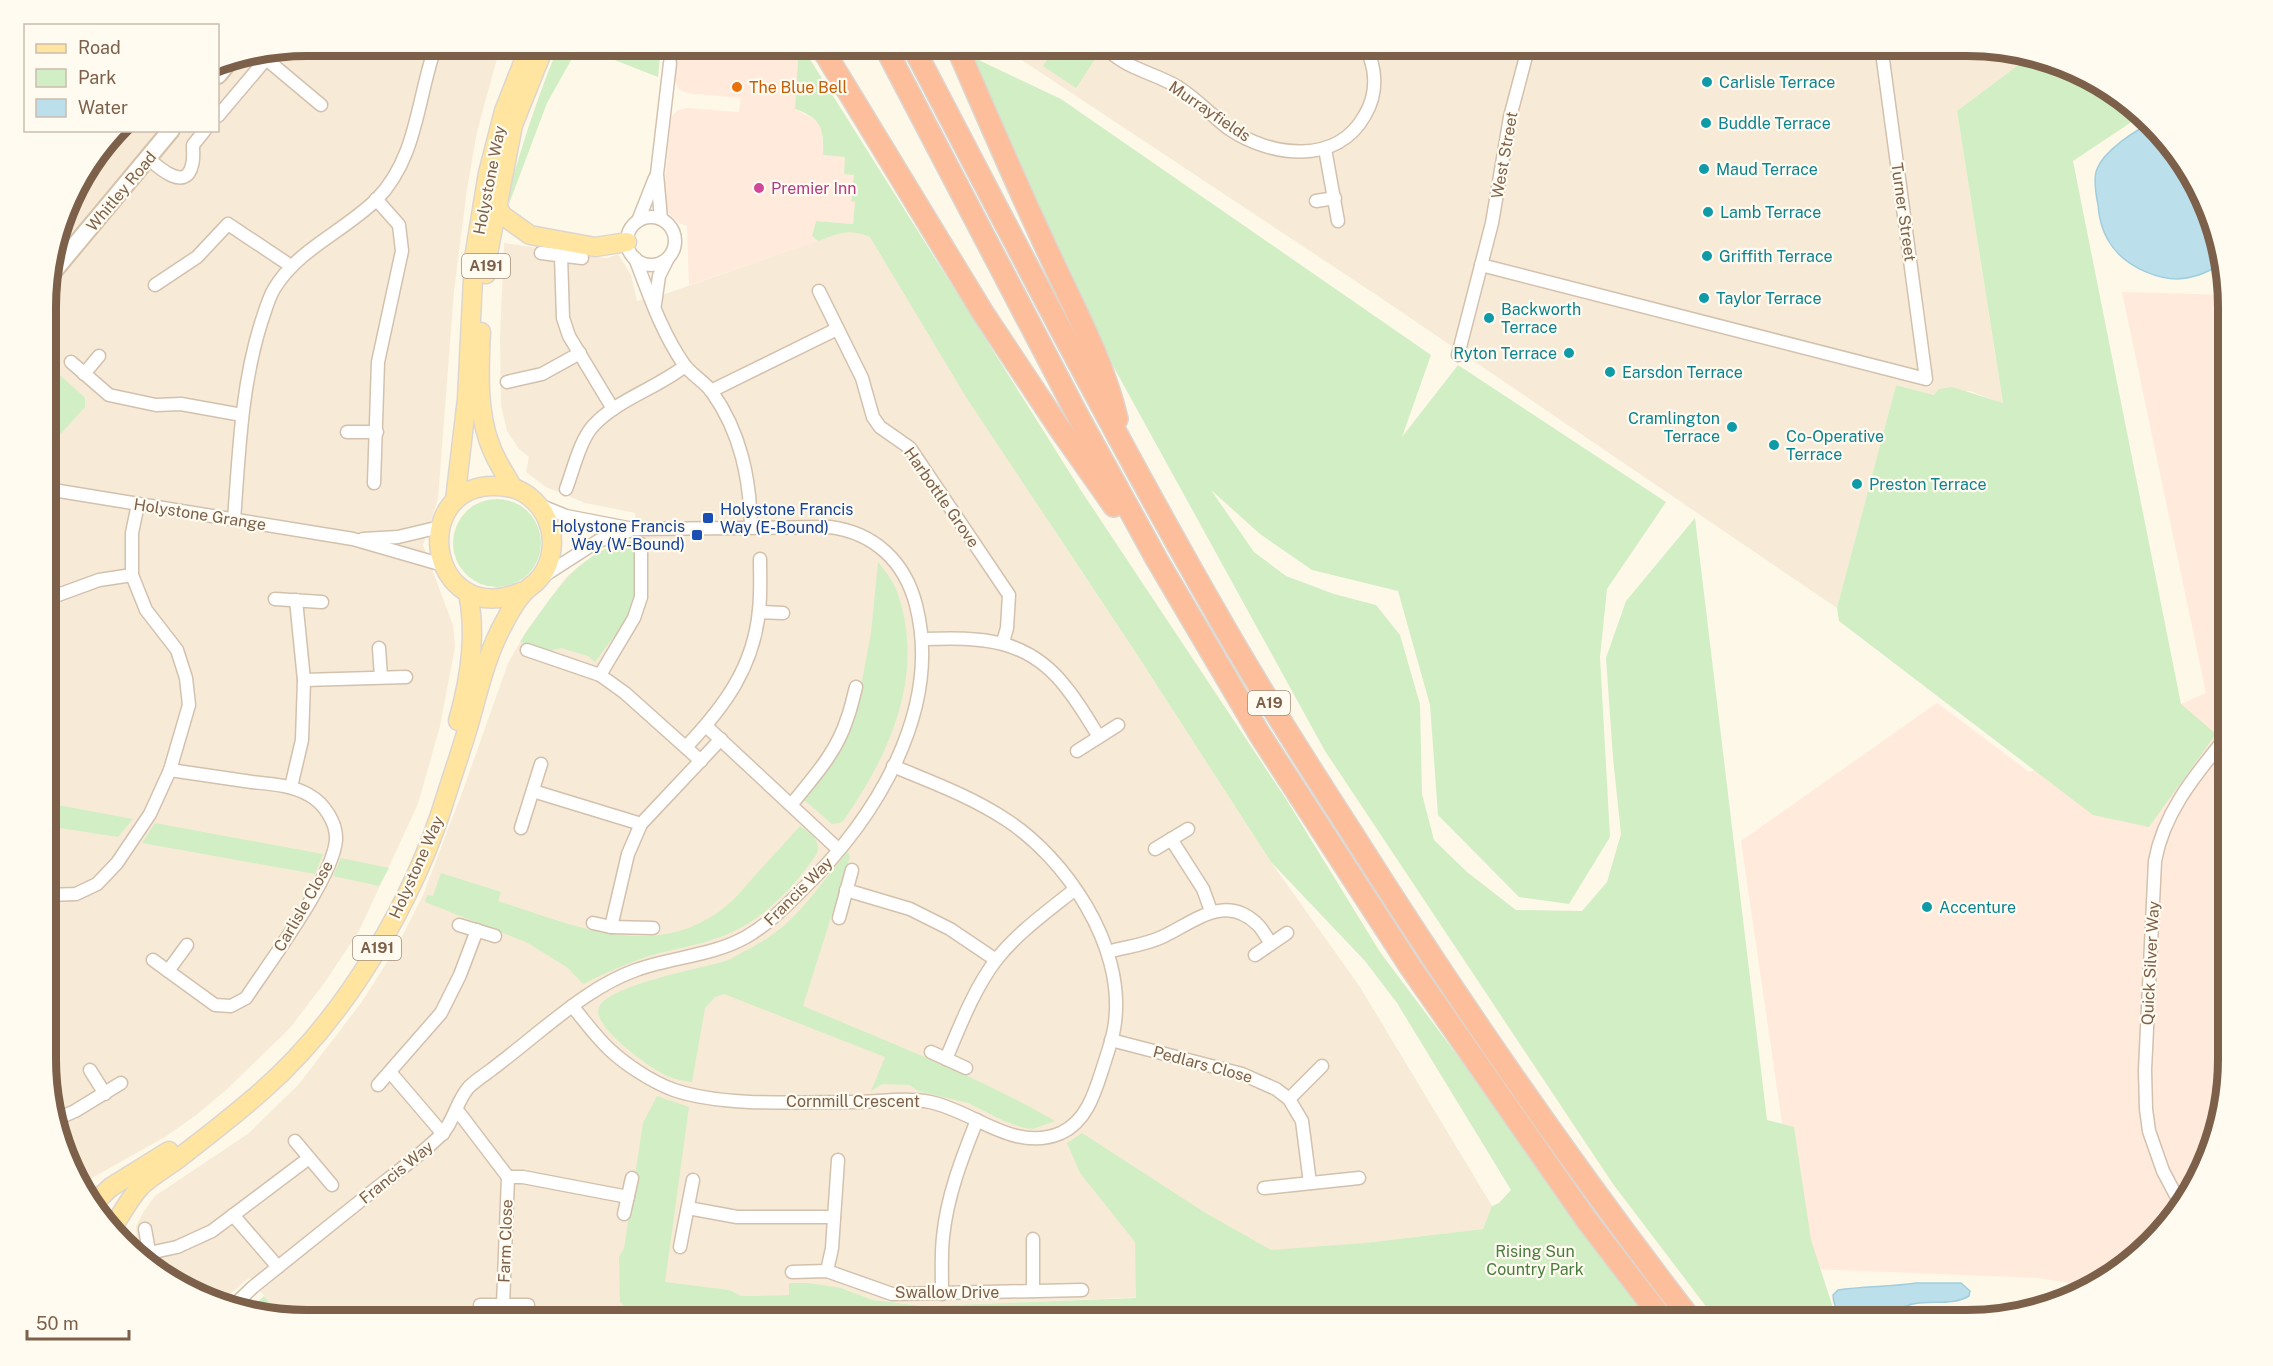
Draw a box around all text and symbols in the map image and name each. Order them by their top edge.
legend [24,24,219,132]
text: Road [78,37,121,58]
text: Park [78,67,116,88]
place label: Carlisle Terrace [1719,73,1835,92]
marker: Carlisle Terrace [1700,75,1714,89]
street label: Murrayfields [1165,77,1254,146]
place label: The Blue Bell [749,78,847,97]
marker: The Blue Bell [730,80,744,94]
text: Water [78,97,128,118]
street label: West Street [1487,110,1522,200]
place label: Buddle Terrace [1718,114,1831,133]
marker: Buddle Terrace [1699,116,1713,130]
street label: Holystone Way [470,124,509,236]
street label: Whitley Road [82,148,160,235]
place label: Maud Terrace [1716,160,1818,179]
marker: Maud Terrace [1697,162,1711,176]
street label: Turner Street [1887,162,1920,263]
place label: Premier Inn [771,179,856,198]
marker: Premier Inn [752,181,766,195]
place label: Lamb Terrace [1720,203,1821,222]
marker: Lamb Terrace [1701,205,1715,219]
place label: Griffith Terrace [1719,247,1833,266]
marker: Griffith Terrace [1700,249,1714,263]
road number: A191 [462,254,510,278]
place label: Taylor Terrace [1716,289,1822,308]
marker: Taylor Terrace [1697,291,1711,305]
place label: Backworth Terrace [1501,300,1581,337]
marker: Backworth Terrace [1482,311,1496,325]
place label: Ryton Terrace [1453,344,1557,363]
marker: Ryton Terrace [1562,346,1576,360]
place label: Earsdon Terrace [1622,363,1743,382]
marker: Earsdon Terrace [1603,365,1617,379]
place label: Cramlington Terrace [1628,409,1720,446]
marker: Cramlington Terrace [1725,420,1739,434]
place label: Co-Operative Terrace [1786,427,1884,464]
marker: Co-Operative Terrace [1767,438,1781,452]
street label: Harbottle Grove [900,443,983,551]
place label: Preston Terrace [1869,475,1987,494]
marker: Preston Terrace [1850,477,1864,491]
street label: Holystone Grange [132,495,267,534]
place label: Holystone Francis Way (E-Bound) [720,500,853,537]
marker: Holystone Francis Way (E-Bound) [701,511,715,525]
place label: Holystone Francis Way (W-Bound) [552,517,685,554]
marker: Holystone Francis Way (W-Bound) [690,528,704,542]
road number: A19 [1248,691,1290,715]
street label: Holystone Way [385,812,448,922]
street label: Francis Way [760,853,837,930]
street label: Carlisle Close [270,857,337,955]
place label: Accenture [1939,898,2016,917]
marker: Accenture [1920,900,1934,914]
street label: Quick Silver Way [2138,900,2163,1026]
road number: A191 [353,936,401,960]
street label: Pedlars Close [1151,1042,1255,1087]
street label: Cornmill Crescent [786,1092,920,1111]
street label: Francis Way [356,1137,437,1208]
street label: Farm Close [495,1199,516,1283]
park label: Rising Sun Country Park [1486,1242,1584,1279]
street label: Swallow Drive [895,1283,999,1302]
scale bar [27,1303,129,1341]
text: 50 m [36,1313,79,1334]

